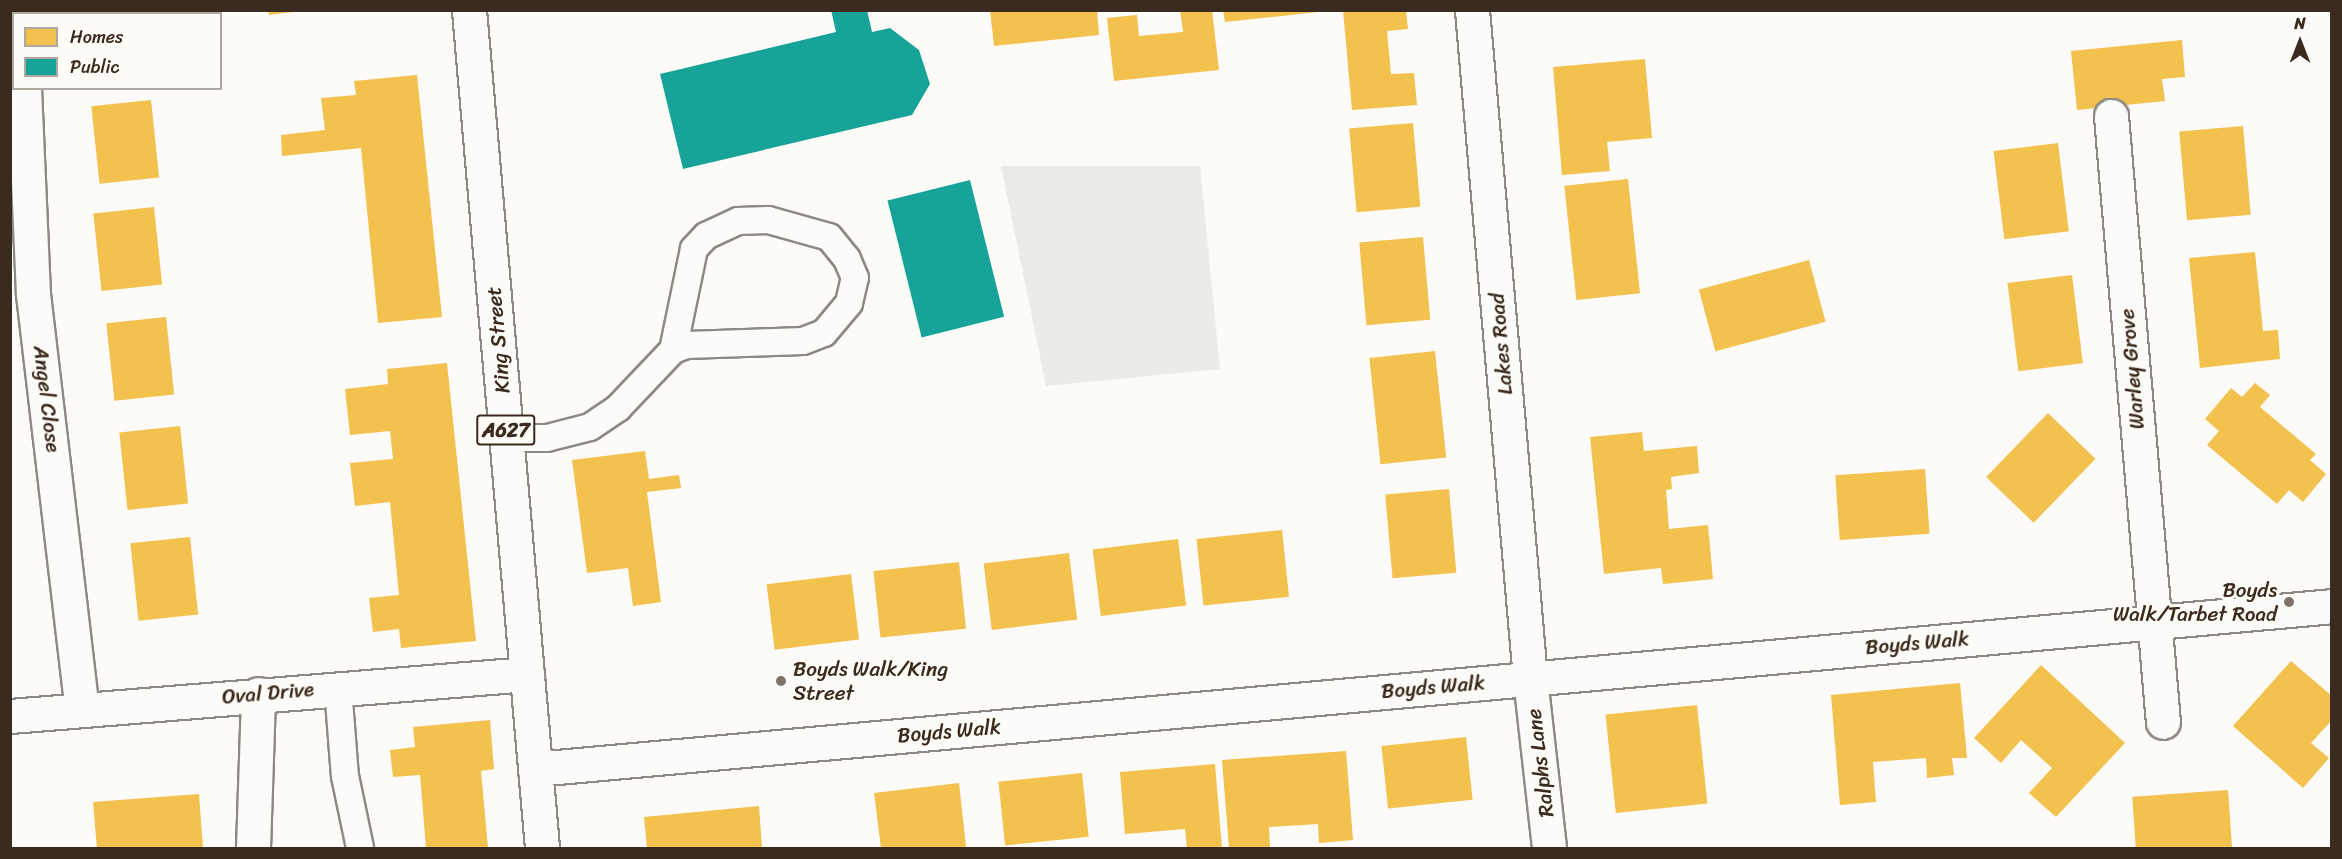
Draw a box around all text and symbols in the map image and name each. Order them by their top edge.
text: N [2294,9,2306,38]
legend [12,12,222,90]
north arrow [2270,12,2330,72]
text: Homes [70,21,123,53]
text: Public [70,51,120,83]
street label: King Street [481,286,515,394]
street label: Lakes Road [1484,292,1518,396]
street label: Warley Grove [2114,308,2150,430]
street label: Angel Close [28,344,66,454]
road number: A627 [476,413,536,447]
place label: Boyds Walk/Tarbet Road [2113,577,2277,627]
marker: Boyds Walk/Tarbet Road [2282,595,2296,609]
street label: Boyds Walk [1864,626,1970,660]
place label: Boyds Walk/King Street [793,656,948,706]
street label: Boyds Walk [1380,670,1486,704]
marker: Boyds Walk/King Street [774,674,788,688]
street label: Oval Drive [221,676,315,710]
street label: Ralphs Lane [1521,707,1559,819]
street label: Boyds Walk [896,714,1002,748]

